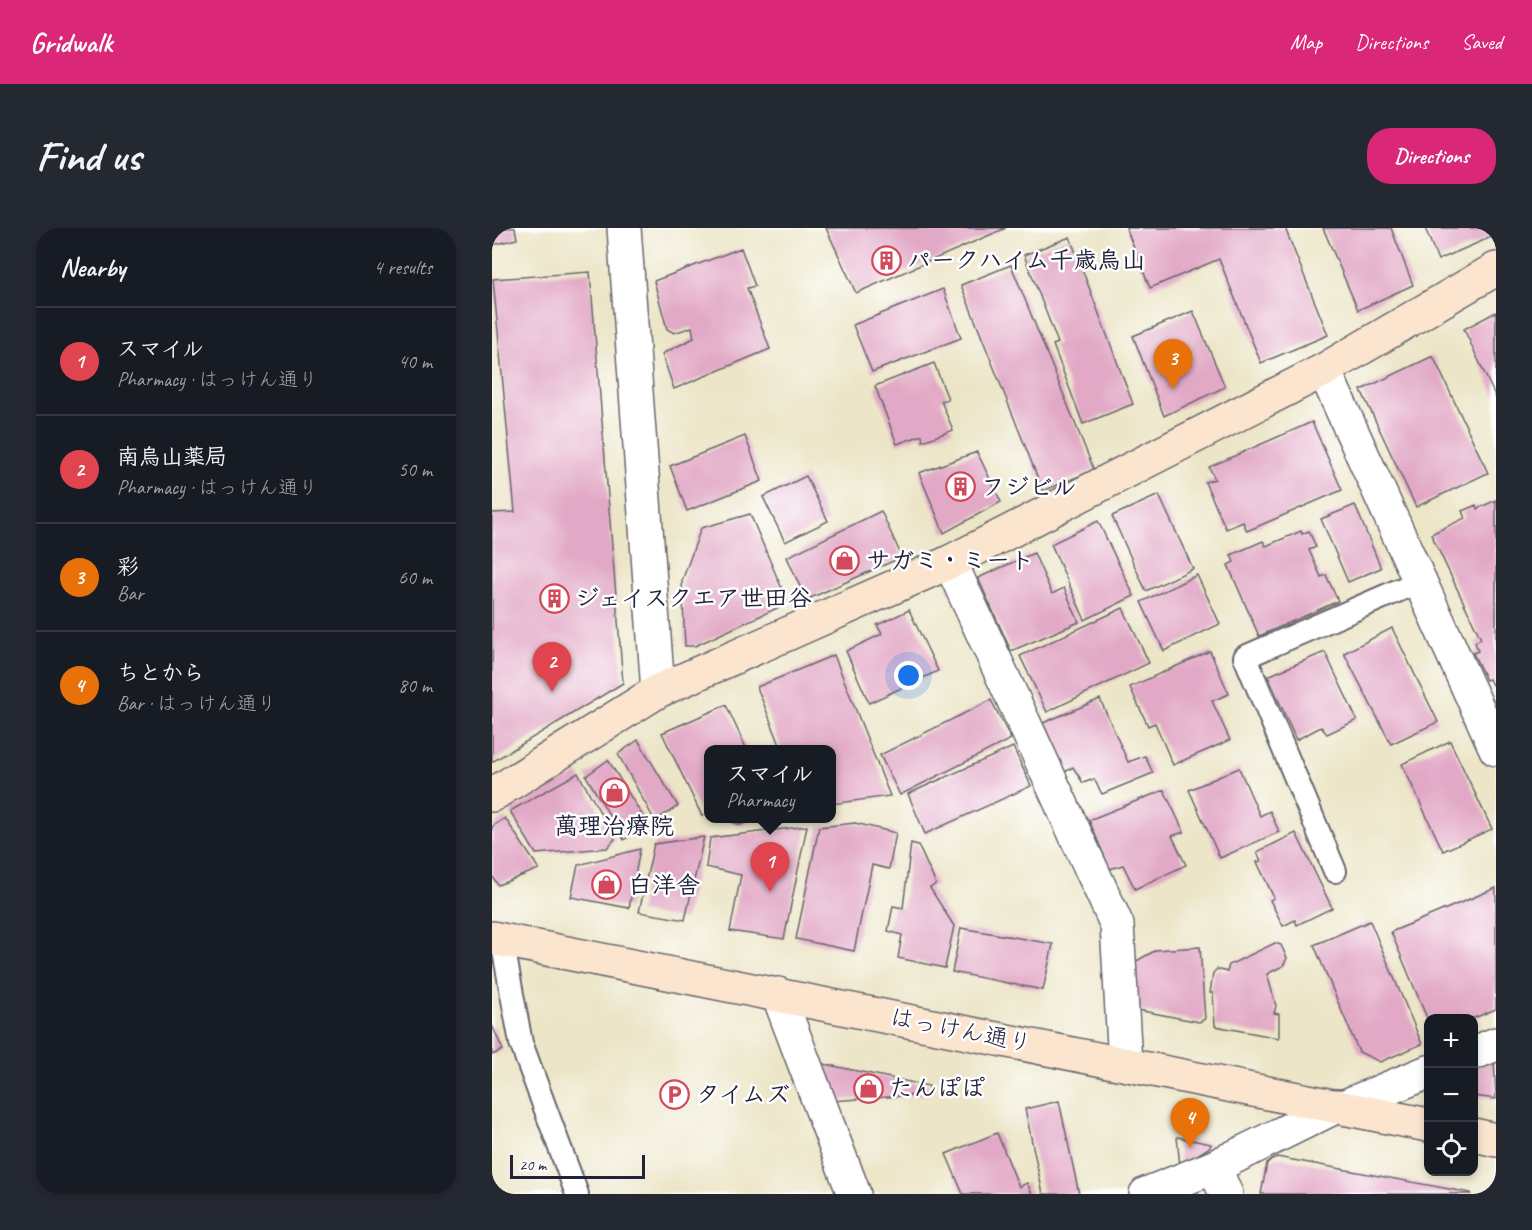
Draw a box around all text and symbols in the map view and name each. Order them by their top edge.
text: Gridwalk [30,25,112,60]
text: Map [1290,29,1322,55]
text: Directions [1355,29,1428,55]
text: Saved [1461,29,1502,55]
button: Directions [1367,128,1496,184]
text: Find us [36,130,141,183]
building icon: パークハイム千歳烏山 [870,244,902,276]
place label: パークハイム千歳烏山 [907,245,1146,275]
text: Nearby [60,251,125,284]
text: 4 results [373,255,432,280]
text: スマイル [117,335,204,363]
pin: 3 [1154,340,1192,389]
text: 1 [75,349,84,374]
text: 40 m [398,349,432,374]
text: Pharmacy · はっけん通り [117,367,318,392]
text: 南烏山薬局 [117,443,227,471]
text: 2 [75,457,84,482]
text: 50 m [398,457,432,482]
building icon: フジビル [944,471,976,503]
place label: フジビル [981,472,1077,502]
text: Pharmacy · はっけん通り [117,475,318,500]
shop icon: サガミ・ミート [829,544,861,576]
place label: サガミ・ミート [866,545,1034,575]
text: 彩 [117,553,139,581]
text: 3 [75,565,84,590]
text: 60 m [398,565,432,590]
text: Bar [117,581,143,606]
building icon: ジェイスクエア世田谷 [538,582,570,614]
place label: ジェイスクエア世田谷 [575,583,812,613]
pin: 2 [532,642,572,692]
text: ちとから [117,659,205,687]
your location [894,661,923,690]
text: 4 [75,673,84,698]
text: 80 m [398,673,432,698]
text: Bar · はっけん通り [117,691,277,716]
popup [704,745,836,823]
text: スマイル [726,760,814,788]
shop icon: 萬理治療院 [598,777,630,809]
text: Pharmacy [726,788,794,813]
place label: 萬理治療院 [554,811,674,841]
pin: 1 [750,842,790,892]
shop icon: 白洋舎 [591,869,623,901]
place label: 白洋舎 [628,870,700,900]
street label: はっけん通り [887,1002,1035,1058]
map controls [1424,1014,1478,1176]
button: + [1424,1014,1478,1068]
button: − [1424,1068,1478,1122]
shop icon: たんぽぽ [852,1072,884,1104]
place label: たんぽぽ [889,1073,985,1103]
parking icon: タイムズ [659,1078,691,1110]
place label: タイムズ [696,1079,790,1109]
pin: 4 [1170,1098,1210,1148]
button: locate [1424,1122,1478,1176]
scale bar [510,1152,645,1180]
text: 20 m [519,1155,546,1175]

